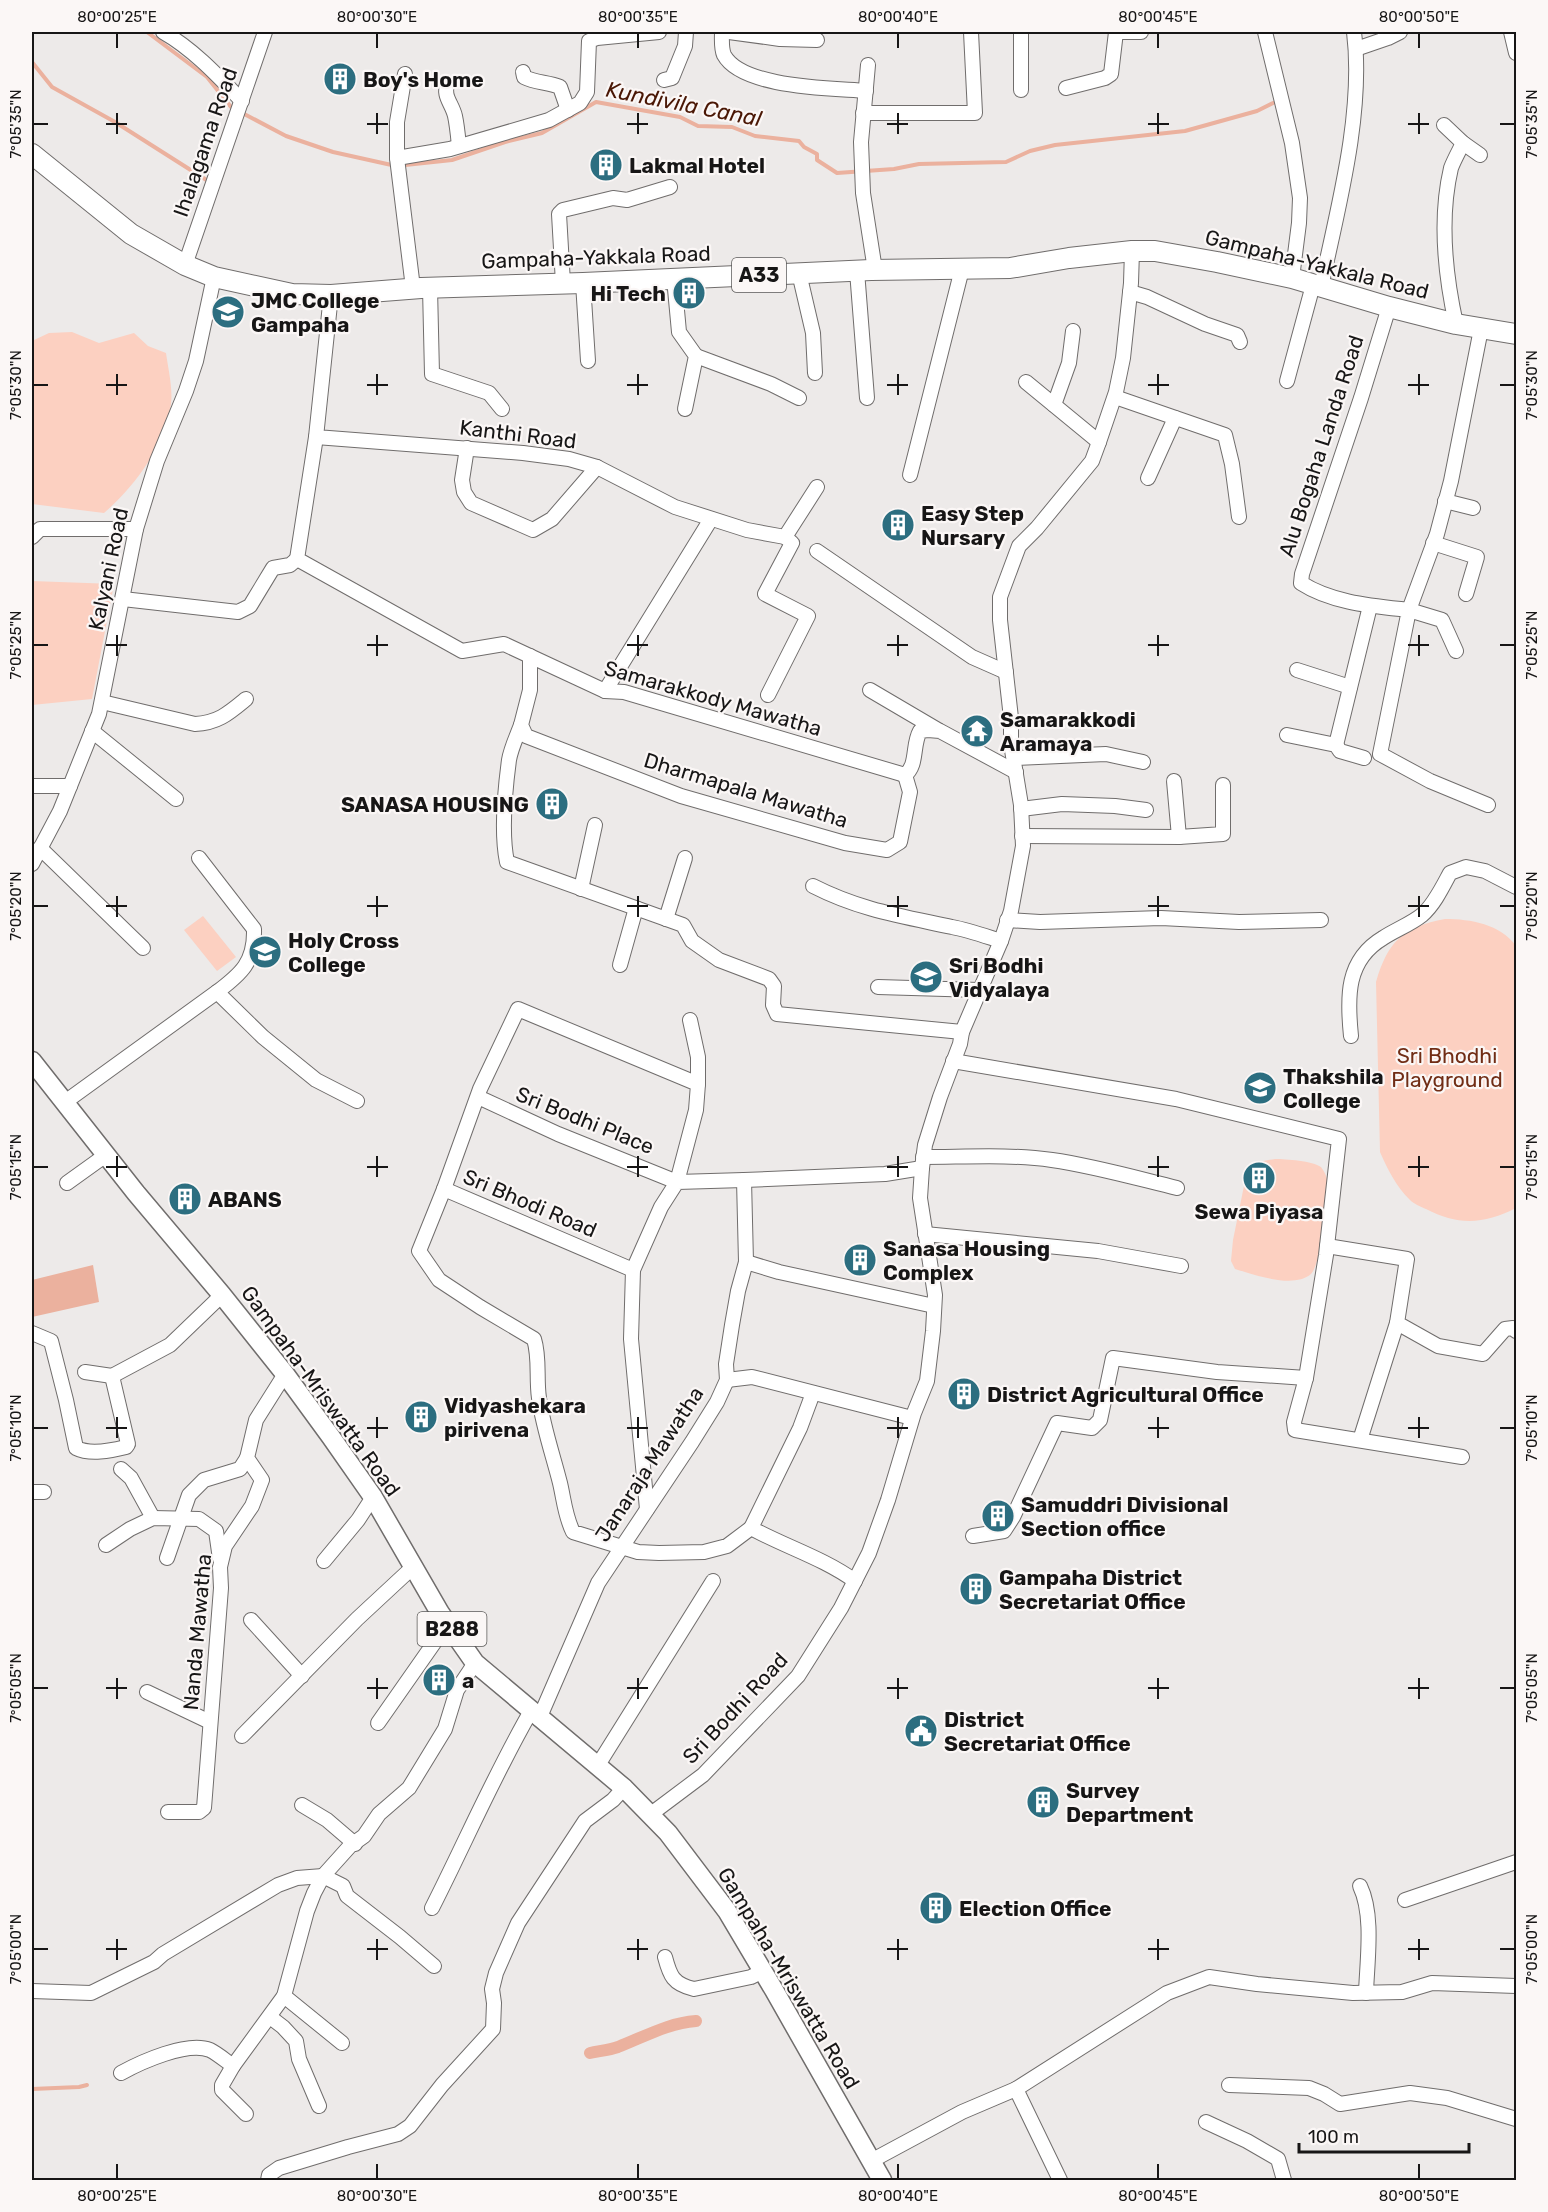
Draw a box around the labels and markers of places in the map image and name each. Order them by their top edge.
building icon: Boy's Home [322,61,358,97]
place label: Boy's Home [363,67,484,92]
building icon: Lakmal Hotel [588,147,624,183]
place label: Lakmal Hotel [629,153,765,178]
building icon: Hi Tech [671,275,707,311]
place label: Hi Tech [590,281,666,306]
place label: JMC College Gampaha [251,288,380,337]
school or university icon: JMC College Gampaha [210,294,246,330]
place label: Easy Step Nursary [921,501,1024,550]
building icon: Easy Step Nursary [880,507,916,543]
place label: Samarakkodi Aramaya [1000,707,1136,756]
temple icon: Samarakkodi Aramaya [959,713,995,749]
building icon: SANASA HOUSING [534,786,570,822]
place label: SANASA HOUSING [341,792,529,817]
place label: Holy Cross College [288,928,399,977]
school or university icon: Holy Cross College [247,934,283,970]
place label: Sri Bodhi Vidyalaya [949,953,1050,1002]
school or university icon: Sri Bodhi Vidyalaya [908,959,944,995]
place label: Thakshila College [1283,1064,1384,1113]
school or university icon: Thakshila College [1242,1070,1278,1106]
building icon: Sewa Piyasa [1241,1160,1277,1196]
building icon: ABANS [167,1181,203,1217]
place label: ABANS [208,1187,282,1212]
place label: Sewa Piyasa [1195,1199,1323,1224]
place label: Sanasa Housing Complex [883,1236,1050,1285]
building icon: Sanasa Housing Complex [842,1242,878,1278]
building icon: District Agricultural Office [946,1376,982,1412]
place label: District Agricultural Office [987,1382,1264,1407]
place label: Vidyashekara pirivena [444,1393,586,1442]
building icon: Vidyashekara pirivena [403,1399,439,1435]
place label: Samuddri Divisional Section office [1021,1492,1228,1541]
building icon: Samuddri Divisional Section office [980,1498,1016,1534]
place label: Gampaha District Secretariat Office [999,1565,1186,1614]
building icon: Gampaha District Secretariat Office [958,1571,994,1607]
building icon: a [421,1662,457,1698]
place label: a [462,1668,474,1693]
place label: District Secretariat Office [944,1707,1131,1756]
public building icon: District Secretariat Office [903,1713,939,1749]
place label: Survey Department [1066,1778,1194,1827]
building icon: Survey Department [1025,1784,1061,1820]
building icon: Election Office [918,1890,954,1926]
place label: Election Office [959,1896,1112,1921]

